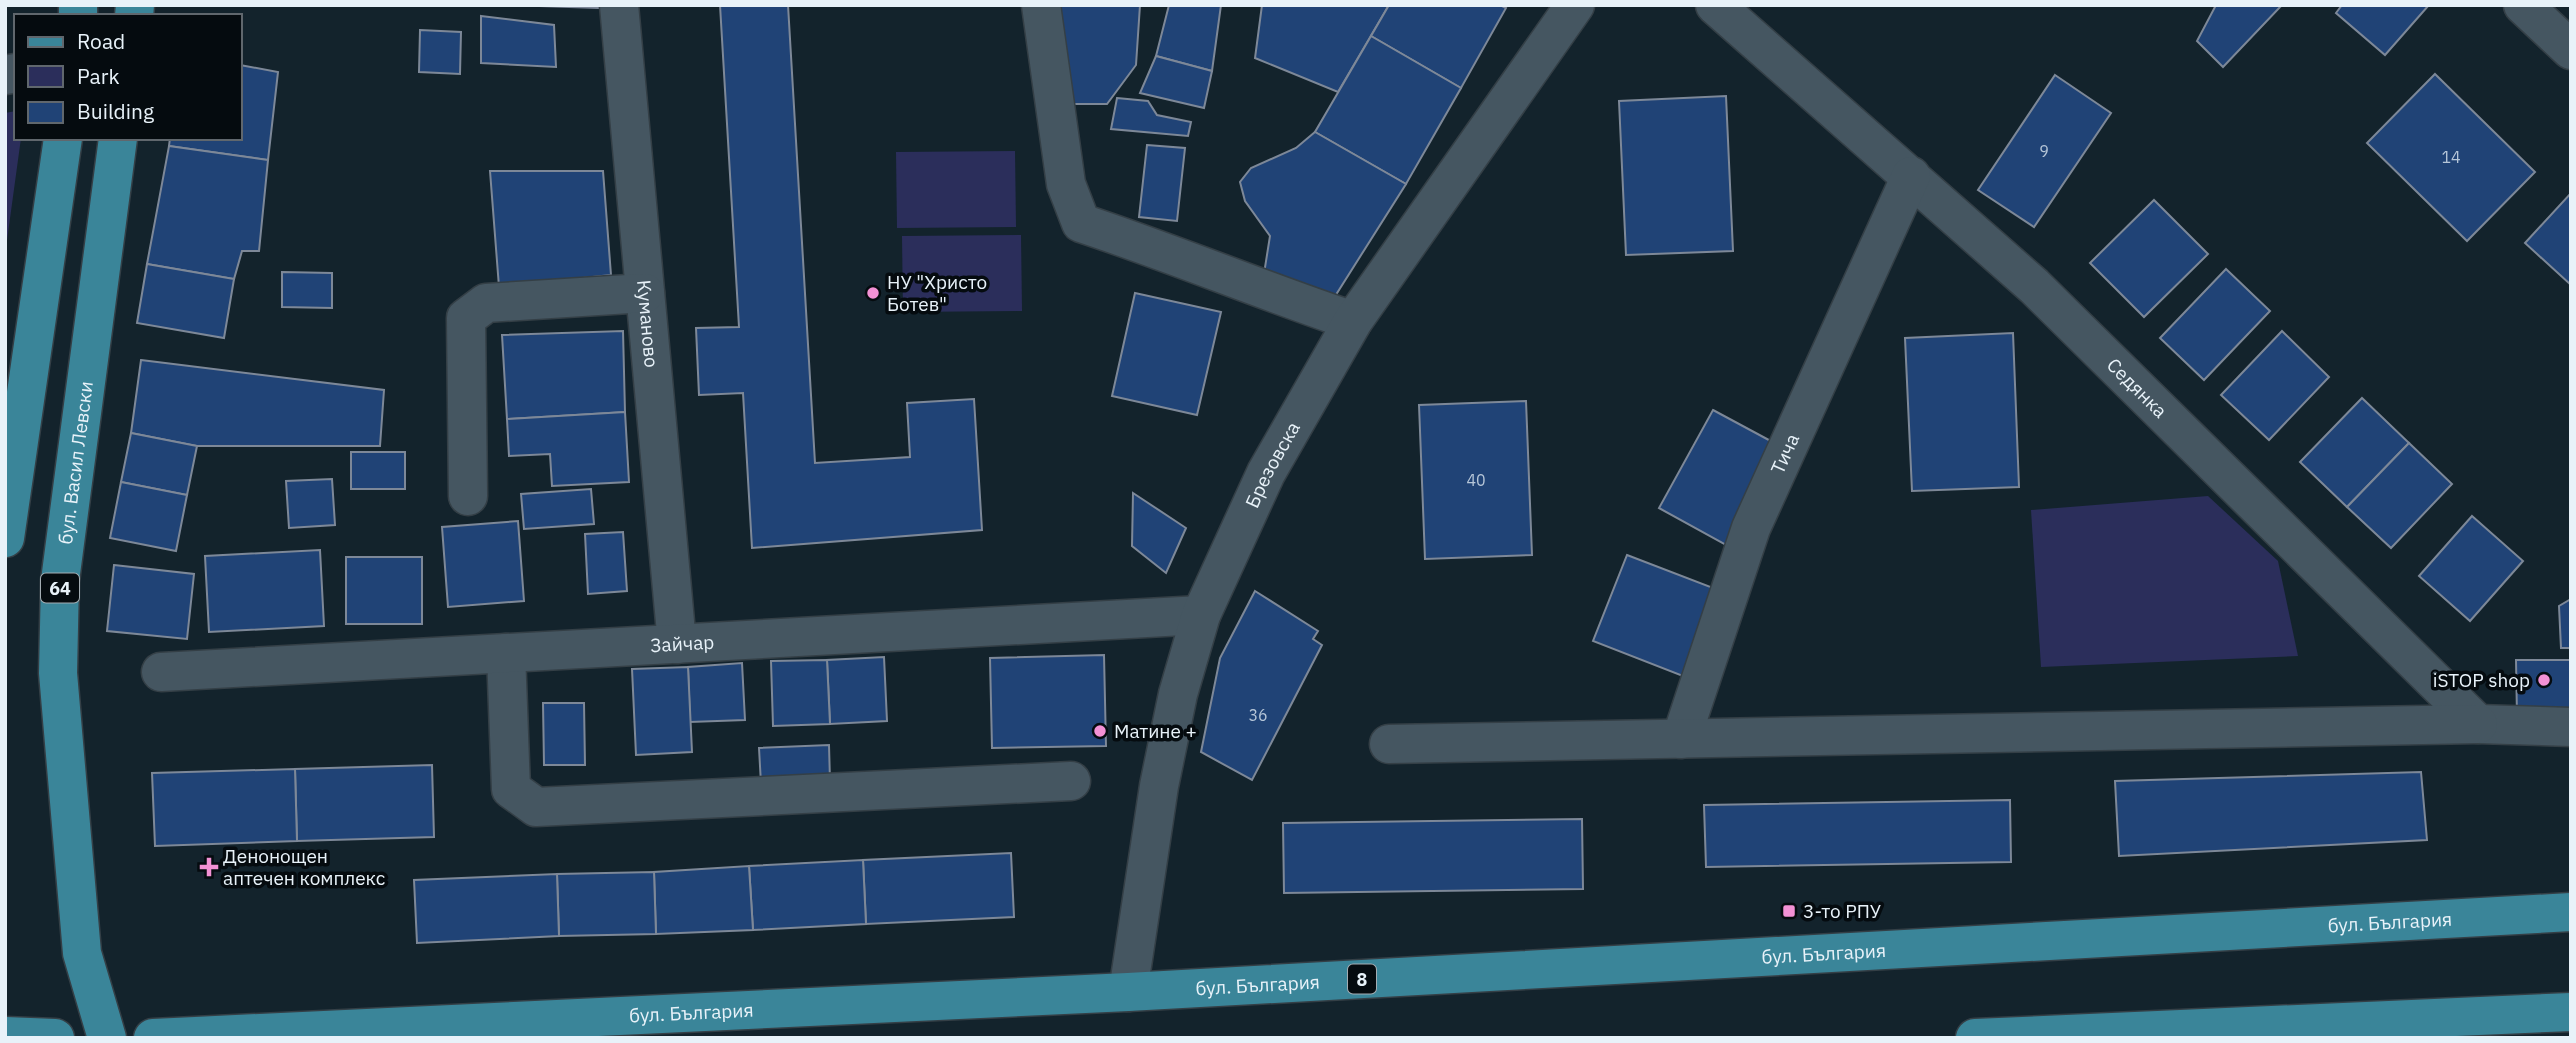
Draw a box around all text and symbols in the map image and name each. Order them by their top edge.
legend [14,14,242,140]
text: Road [77,27,125,55]
text: Park [77,62,120,90]
text: Building [77,97,154,125]
house number: 9 [2039,141,2049,161]
house number: 14 [2441,147,2461,167]
place label: НУ "Христо Ботев" [887,270,987,316]
street label: Куманово [632,279,664,369]
marker: НУ "Христо Ботев" [865,285,881,301]
street label: Седянка [2102,353,2172,423]
street label: бул. Васил Левски [53,380,98,546]
street label: Брезовска [1240,417,1305,512]
street label: Тича [1765,430,1804,478]
house number: 40 [1466,470,1486,490]
road number: 64 [41,574,79,602]
street label: Зайчар [650,630,715,657]
place label: iSTOP shop [2433,668,2530,692]
marker: iSTOP shop [2536,672,2552,688]
house number: 36 [1248,705,1268,725]
place label: Матине + [1114,719,1197,743]
marker: Матине + [1092,723,1108,739]
place label: Денонощен аптечен комплекс [223,844,386,890]
marker: Денонощен аптечен комплекс [201,859,217,875]
place label: 3-то РПУ [1803,899,1881,923]
marker: 3-то РПУ [1781,903,1797,919]
street label: бул. България [2327,907,2453,937]
street label: бул. България [1761,938,1887,969]
road number: 8 [1348,964,1376,994]
street label: бул. България [1195,969,1321,1000]
street label: бул. България [629,998,754,1028]

